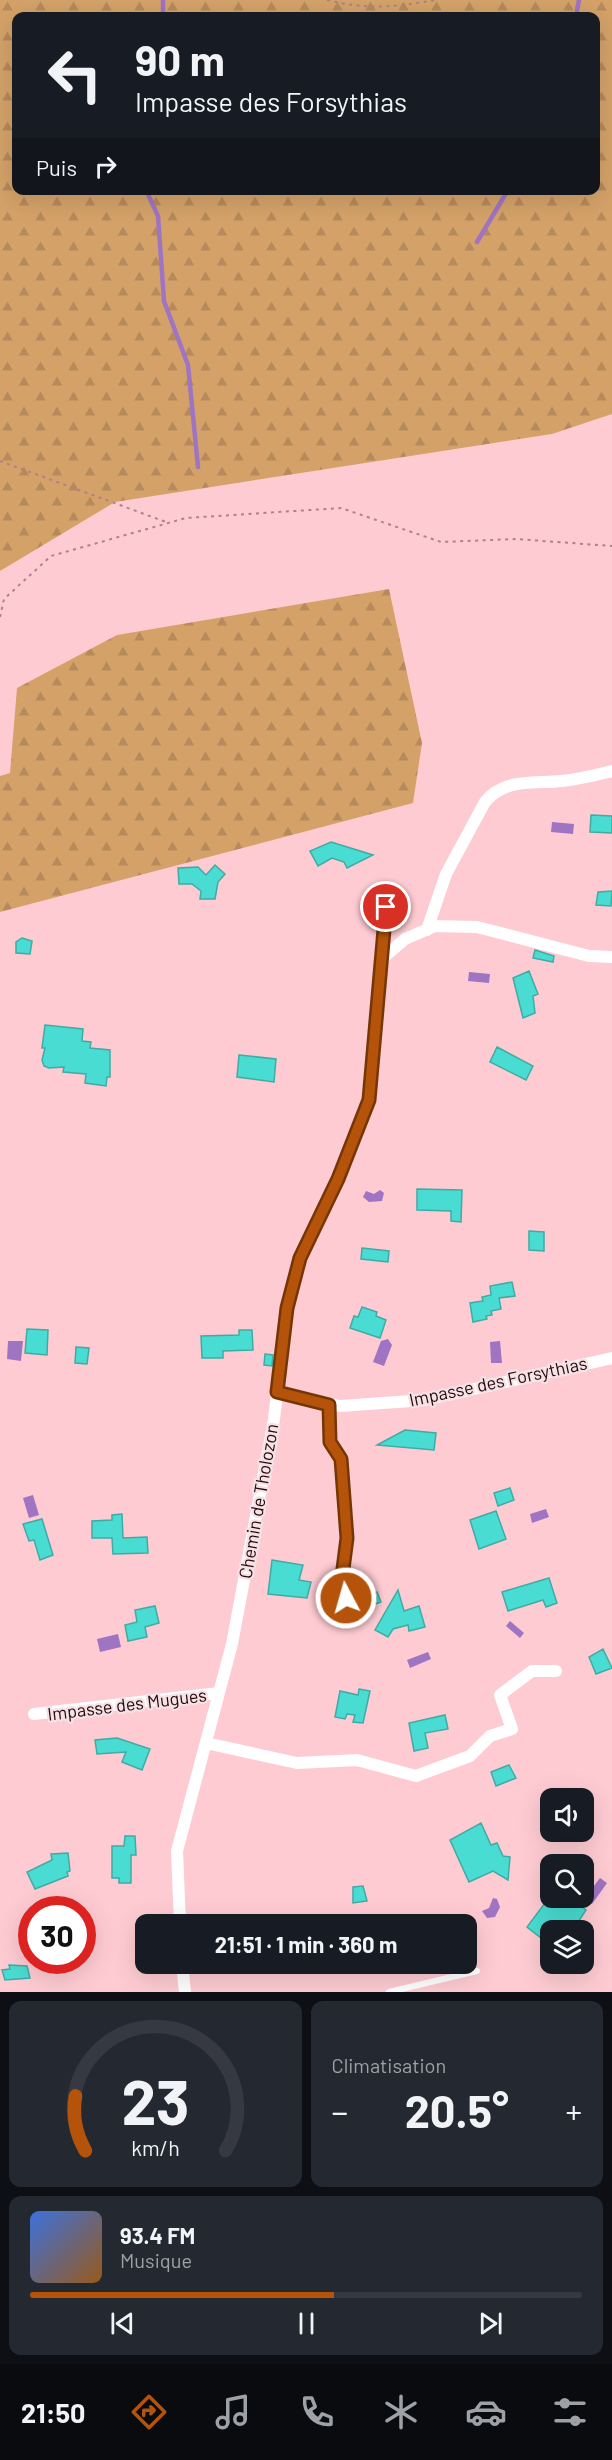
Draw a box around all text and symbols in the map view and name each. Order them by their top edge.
text: 90 m [135,34,225,84]
icon: left [36,36,114,114]
text: Impasse des Forsythias [135,85,407,117]
icon: right [89,150,122,183]
text: Puis [36,154,77,180]
pin [360,881,411,932]
icon: arrive [369,890,402,923]
street label: Impasse des Forsythias [407,1351,589,1411]
street label: Chemin de Tholozon [234,1422,282,1580]
position arrow [314,1566,378,1630]
street label: Impasse des Mugues [46,1683,208,1725]
map controls [540,1788,594,1974]
button: sound [540,1788,594,1842]
button: search [540,1854,594,1908]
speed limit sign: 30 [18,1896,96,1974]
button: layers [540,1920,594,1974]
text: 21:51 · 1 min · 360 m [215,1931,397,1957]
text: Climatisation [332,2053,446,2077]
text: 23 [121,2063,189,2137]
text: 20.5° [405,2083,509,2137]
text: − [332,2091,348,2131]
text: + [566,2091,582,2131]
text: km/h [131,2135,180,2160]
text: 93.4 FM [120,2222,195,2248]
text: Musique [120,2248,192,2272]
icon: previous [106,2307,139,2340]
icon: pause [290,2307,323,2340]
icon: next [474,2307,507,2340]
icon: directions [128,2391,170,2433]
icon: music [212,2391,254,2433]
icon: phone [296,2391,338,2433]
icon: climate [380,2391,422,2433]
icon: car [465,2391,507,2433]
icon: filters [549,2391,591,2433]
text: 21:50 [21,2396,85,2428]

